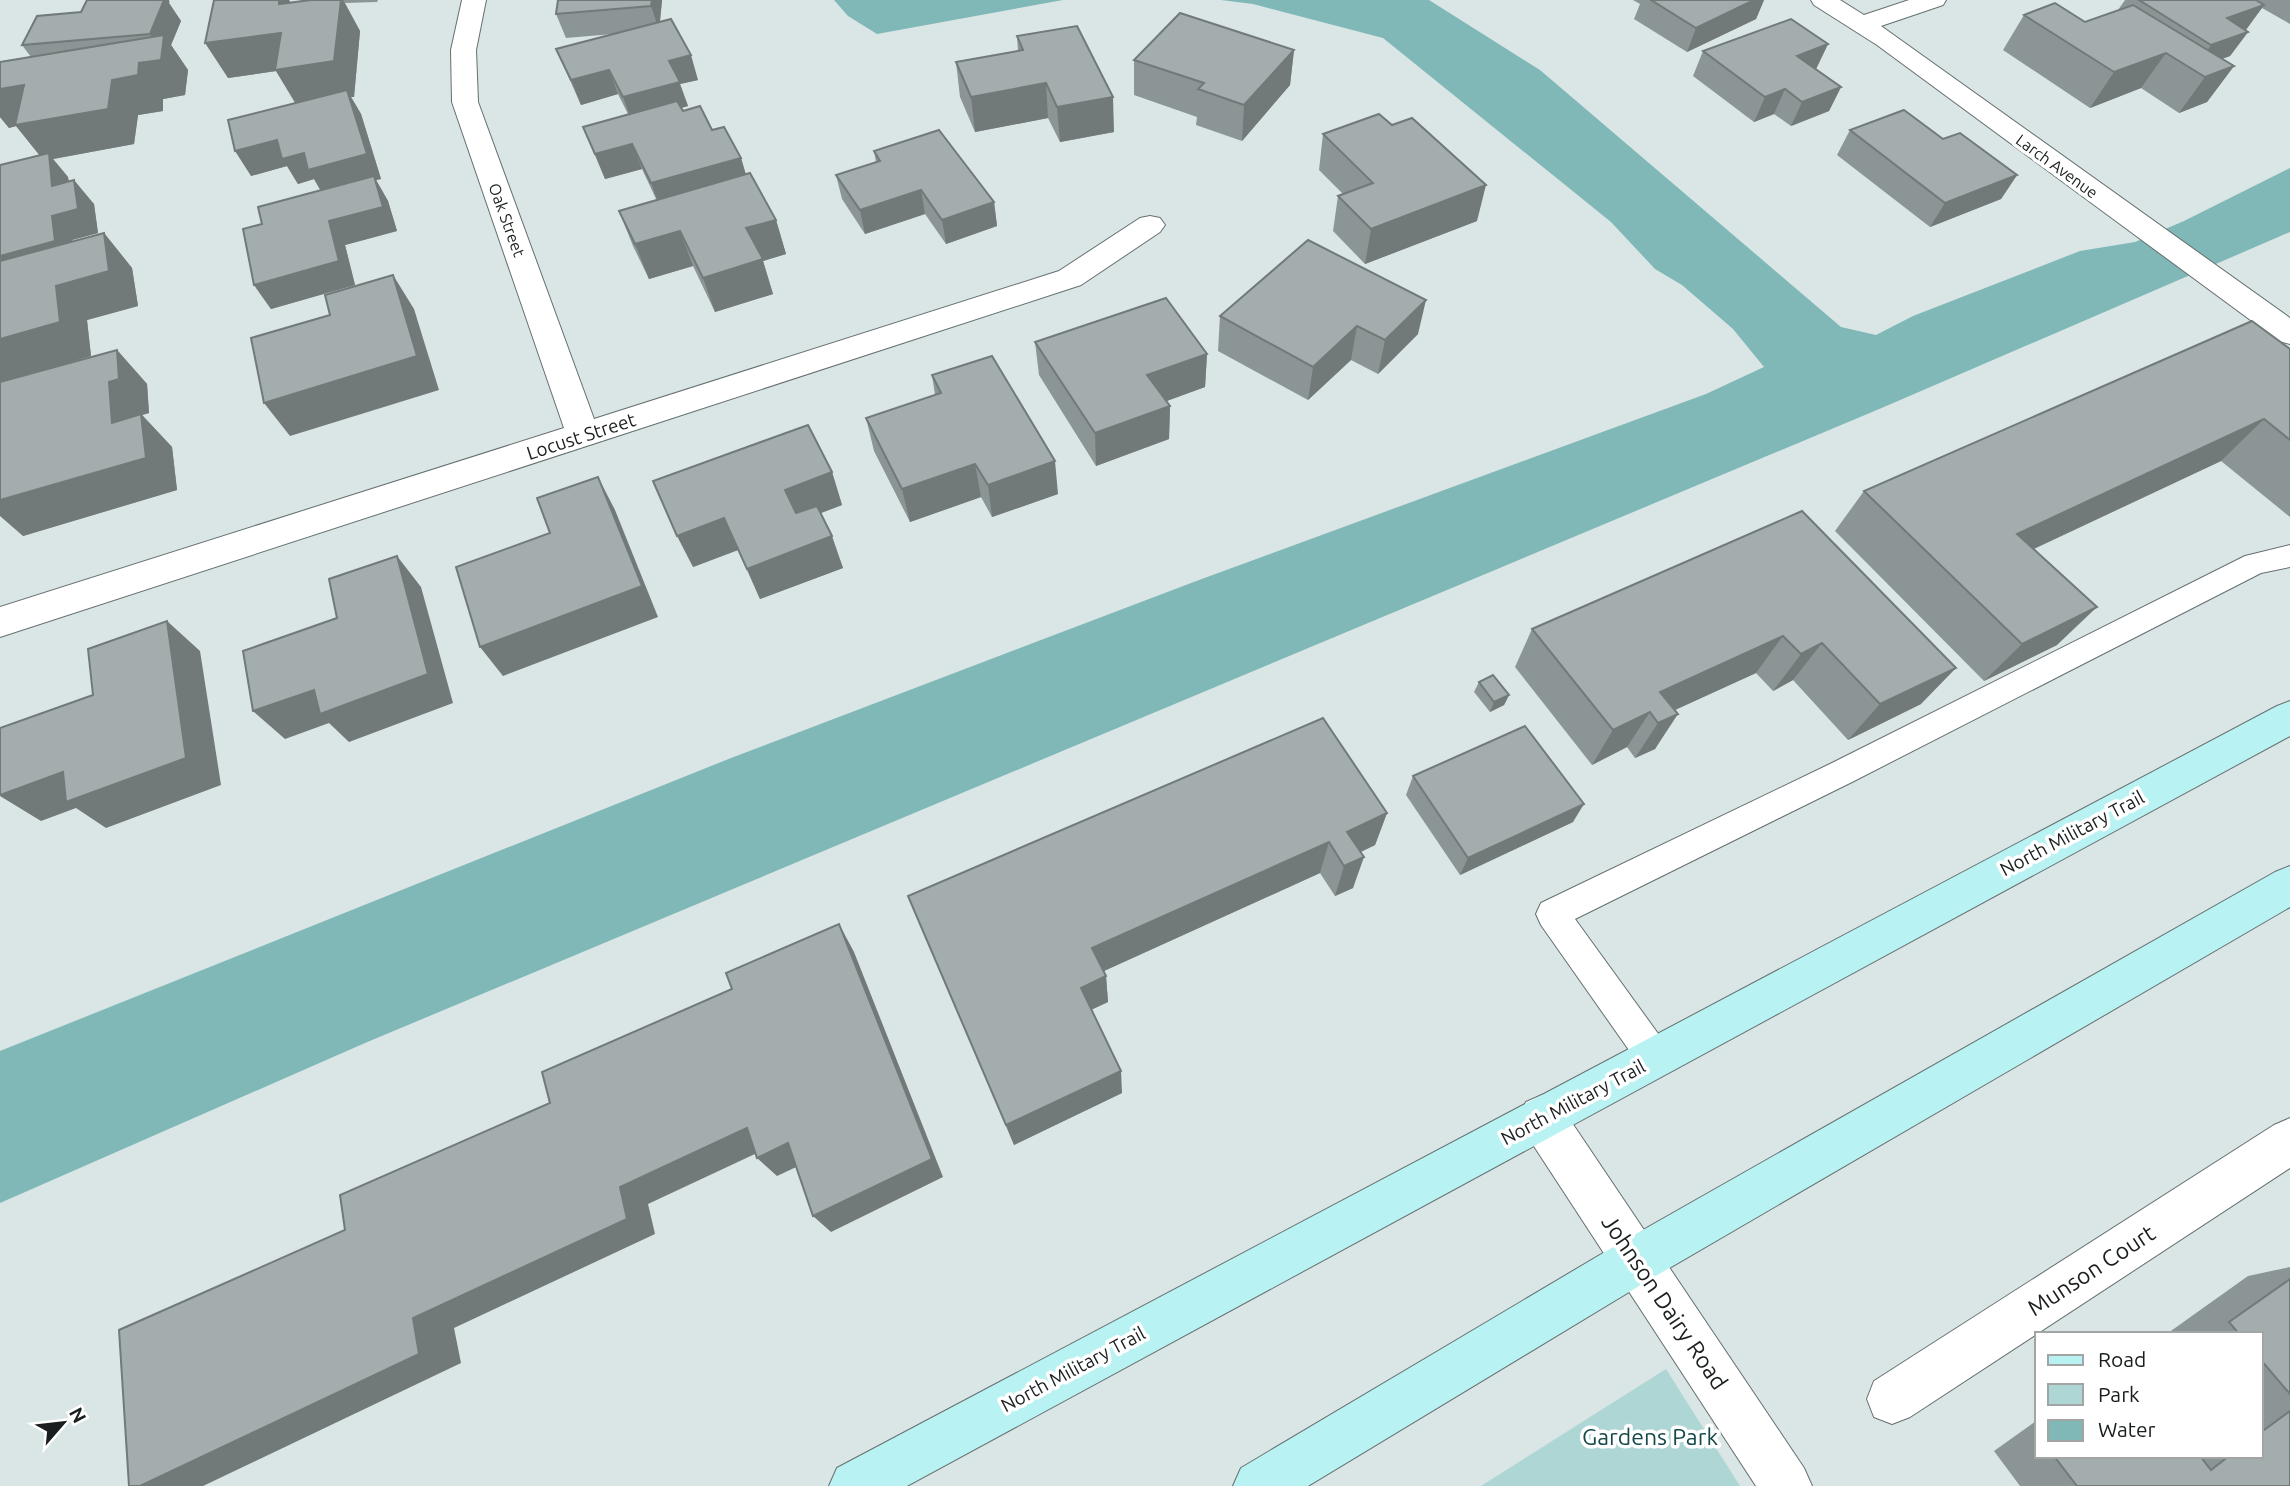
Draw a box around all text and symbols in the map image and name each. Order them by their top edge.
street label: Larch Avenue [2013,130,2101,202]
street label: Oak Street [485,181,529,260]
street label: Locust Street [524,408,639,464]
street label: North Military Trail [1996,786,2148,880]
street label: North Military Trail [1497,1055,1649,1149]
street label: Johnson Dairy Road [1597,1210,1733,1394]
street label: Munson Court [2023,1220,2159,1320]
street label: North Military Trail [997,1322,1149,1416]
legend [2035,1332,2262,1458]
text: Road [2098,1347,2146,1371]
text: Park [2098,1382,2140,1406]
north arrow [28,1388,98,1458]
text: N [65,1404,91,1426]
text: Water [2098,1417,2156,1441]
park label: Gardens Park [1582,1424,1718,1449]

